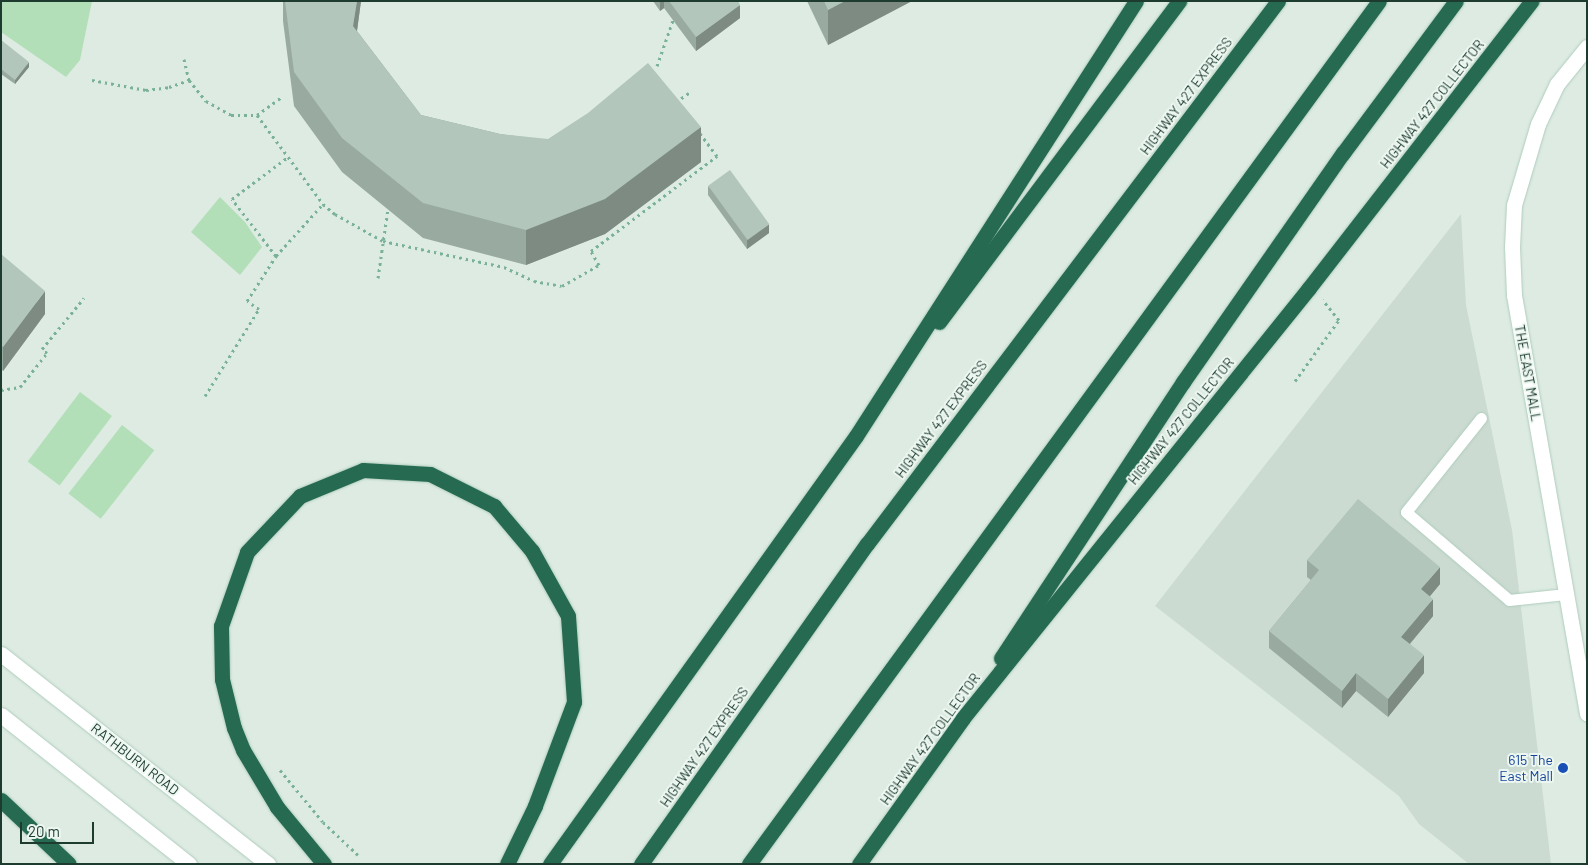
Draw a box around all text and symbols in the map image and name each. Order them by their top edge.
street label: HIGHWAY 427 EXPRESS [1136,34,1236,158]
street label: HIGHWAY 427 COLLECTOR [1376,36,1488,172]
street label: THE EAST MALL [1511,323,1545,423]
street label: HIGHWAY 427 COLLECTOR [1124,354,1238,488]
street label: HIGHWAY 427 EXPRESS [891,357,991,481]
street label: HIGHWAY 427 COLLECTOR [877,670,983,808]
street label: HIGHWAY 427 EXPRESS [656,684,752,810]
street label: RATHBURN ROAD [88,719,182,799]
place label: 615 The East Mall [1499,752,1553,784]
marker: 615 The East Mall [1557,762,1569,774]
scale bar [22,812,96,844]
text: 20 m [28,822,60,840]

